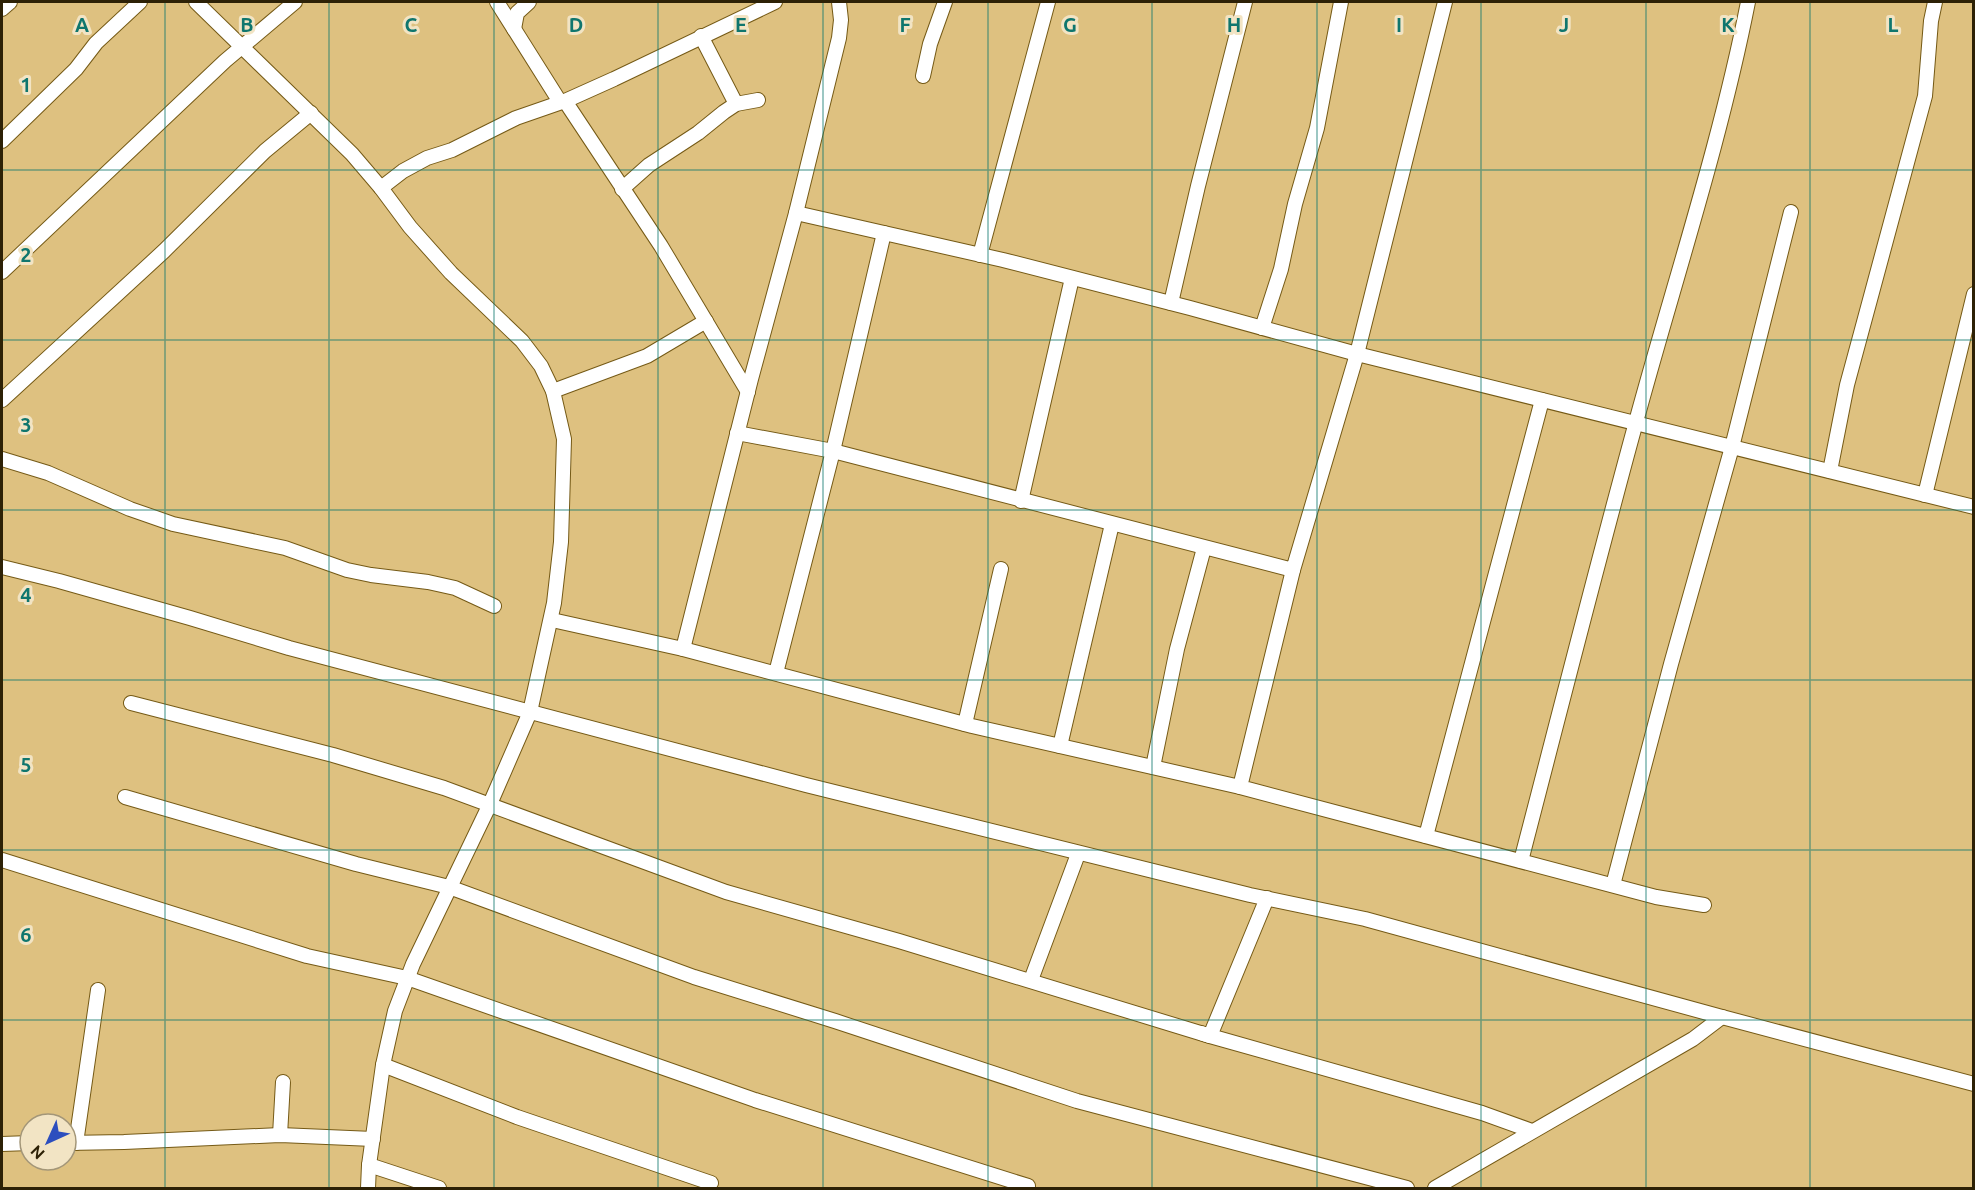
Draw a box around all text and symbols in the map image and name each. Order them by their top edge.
text: A [75,13,89,36]
text: B [240,13,254,36]
text: C [405,13,418,36]
text: D [569,13,583,36]
text: E [735,13,747,36]
text: F [899,13,911,36]
text: G [1063,13,1077,36]
text: H [1227,13,1241,36]
text: I [1396,13,1402,36]
text: J [1559,13,1569,36]
text: K [1721,13,1735,36]
text: L [1888,13,1899,36]
text: 1 [20,73,32,96]
text: 2 [20,243,32,266]
text: 3 [20,413,32,436]
text: 4 [20,583,32,606]
text: 5 [20,753,32,776]
text: 6 [20,923,32,946]
north arrow [18,1112,78,1172]
text: N [27,1142,48,1163]

